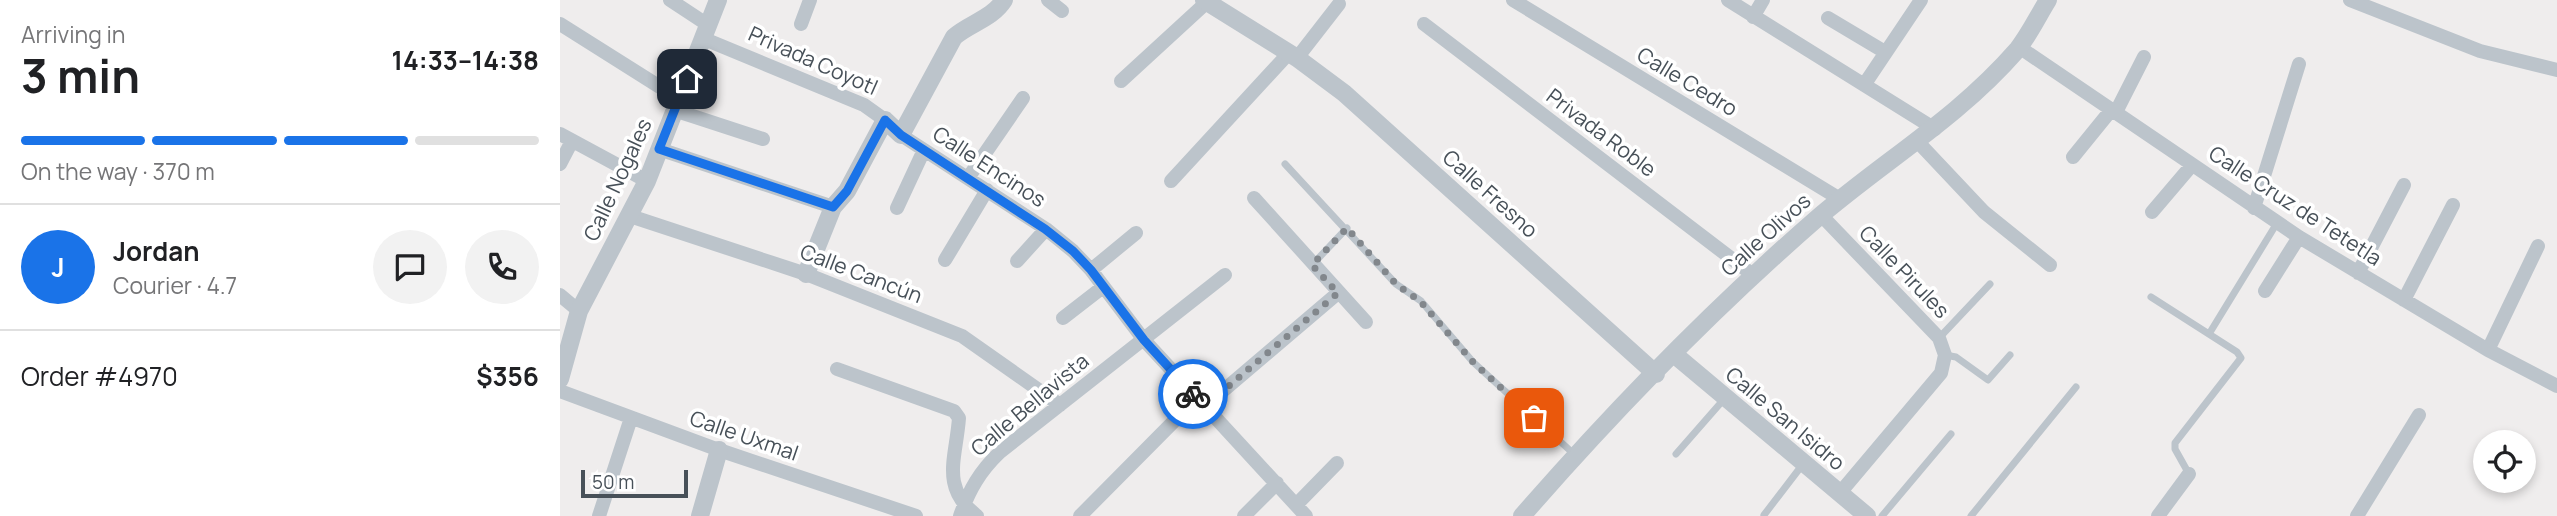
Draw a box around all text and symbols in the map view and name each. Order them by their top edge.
text: Arriving in [21,18,126,50]
street label: Privada Coyotl [744,19,882,101]
street label: Calle Cedro [1632,40,1743,122]
text: 14:33–14:38 [392,42,539,78]
text: 3 min [21,44,140,107]
pin [657,49,717,109]
icon: home [668,60,706,98]
street label: Privada Roble [1541,82,1662,183]
street label: Calle Nogales [576,114,658,245]
street label: Calle Encinos [928,119,1051,213]
street label: Calle Cruz de Tetetla [2204,139,2387,272]
street label: Calle Fresno [1437,143,1544,243]
text: On the way · 370 m [21,155,215,187]
street label: Calle Olivos [1715,187,1816,282]
street label: Calle Pirules [1853,219,1956,324]
button: chat [373,230,447,304]
button: phone [465,230,539,304]
text: Jordan [113,233,199,269]
street label: Calle Cancún [796,237,926,309]
text: J [51,249,65,285]
text: Courier · 4.7 [113,269,237,301]
street label: Calle Bellavista [964,347,1094,462]
text: Order #4970 [21,358,178,394]
text: $356 [476,358,539,394]
courier [1158,359,1228,429]
street label: Calle San Isidro [1720,360,1851,476]
icon: bike [1174,375,1212,413]
pin [1504,388,1564,448]
icon: bag [1515,399,1553,437]
street label: Calle Uxmal [686,403,802,467]
map controls [2473,430,2536,493]
button: locate [2473,430,2536,493]
scale bar [581,467,688,499]
text: 50 m [592,469,634,495]

